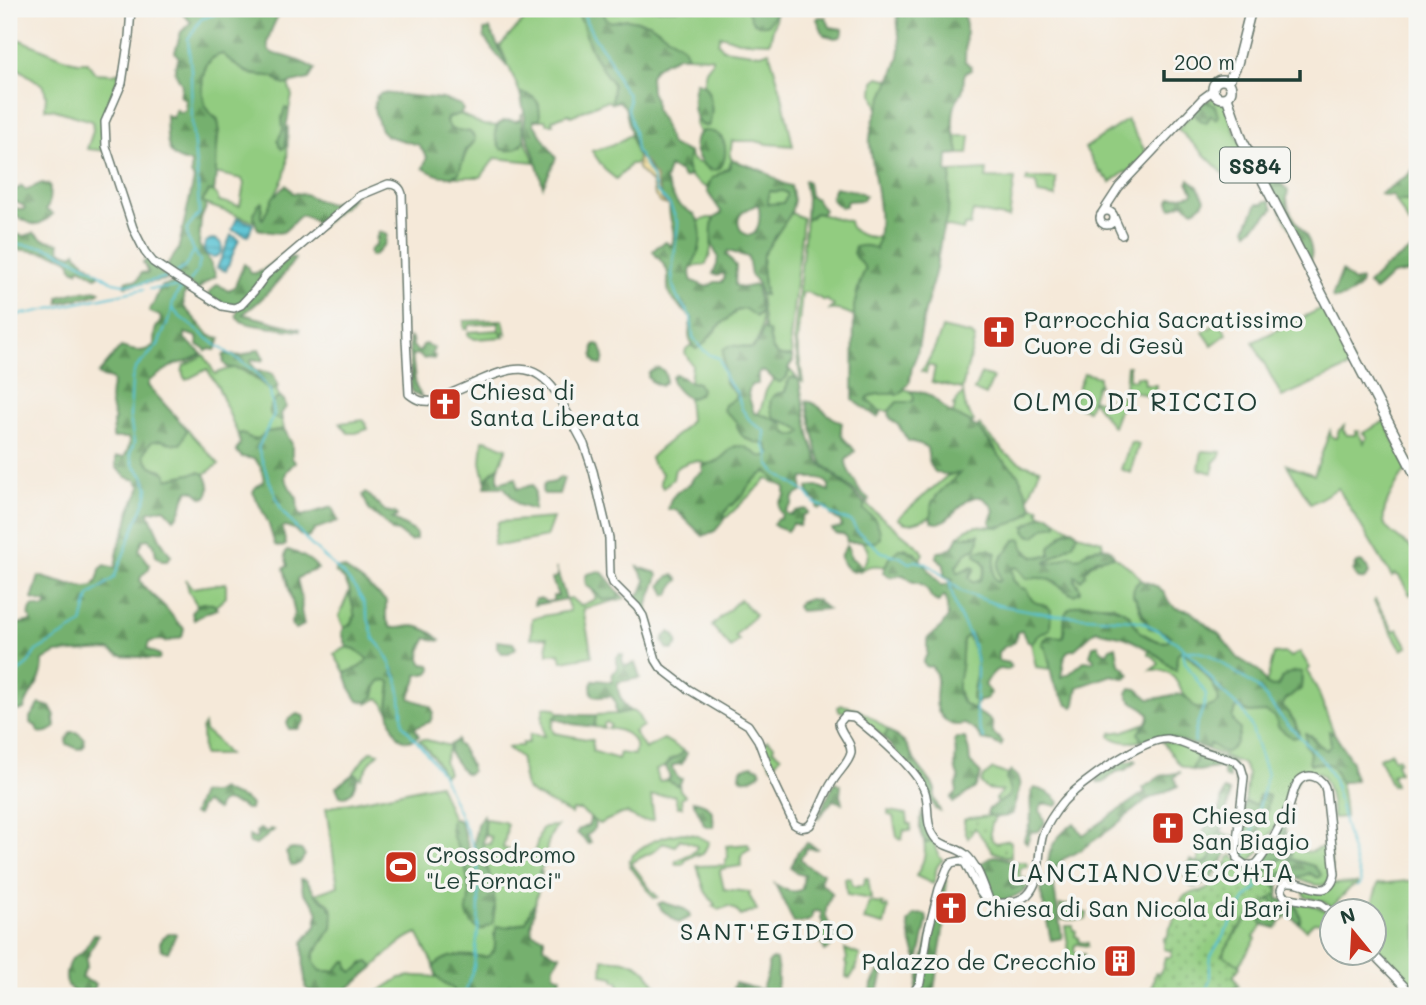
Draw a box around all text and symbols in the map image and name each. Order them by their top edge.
scale bar [1164,38,1300,82]
text: 200 m [1174,48,1235,75]
road number: SS84 [1220,148,1290,182]
place label: Parrocchia Sacratissimo Cuore di Gesù [1024,304,1303,360]
church icon: Parrocchia Sacratissimo Cuore di Gesù [980,313,1018,351]
place label: Chiesa di Santa Liberata [470,376,640,432]
district label: OLMO DI RICCIO [1013,384,1259,418]
church icon: Chiesa di Santa Liberata [426,385,464,423]
place label: Chiesa di San Biagio [1192,800,1309,856]
church icon: Chiesa di San Biagio [1149,809,1187,847]
place label: Crossodromo "Le Fornaci" [426,839,575,895]
sports icon: Crossodromo "Le Fornaci" [382,848,420,886]
district label: LANCIANOVECCHIA [1010,855,1296,889]
church icon: Chiesa di San Nicola di Bari [932,889,970,927]
place label: Chiesa di San Nicola di Bari [976,893,1291,923]
north arrow [1318,897,1388,967]
text: N [1337,901,1358,929]
district label: SANT'EGIDIO [680,915,856,946]
building icon: Palazzo de Crecchio [1101,942,1139,980]
place label: Palazzo de Crecchio [862,946,1096,976]

